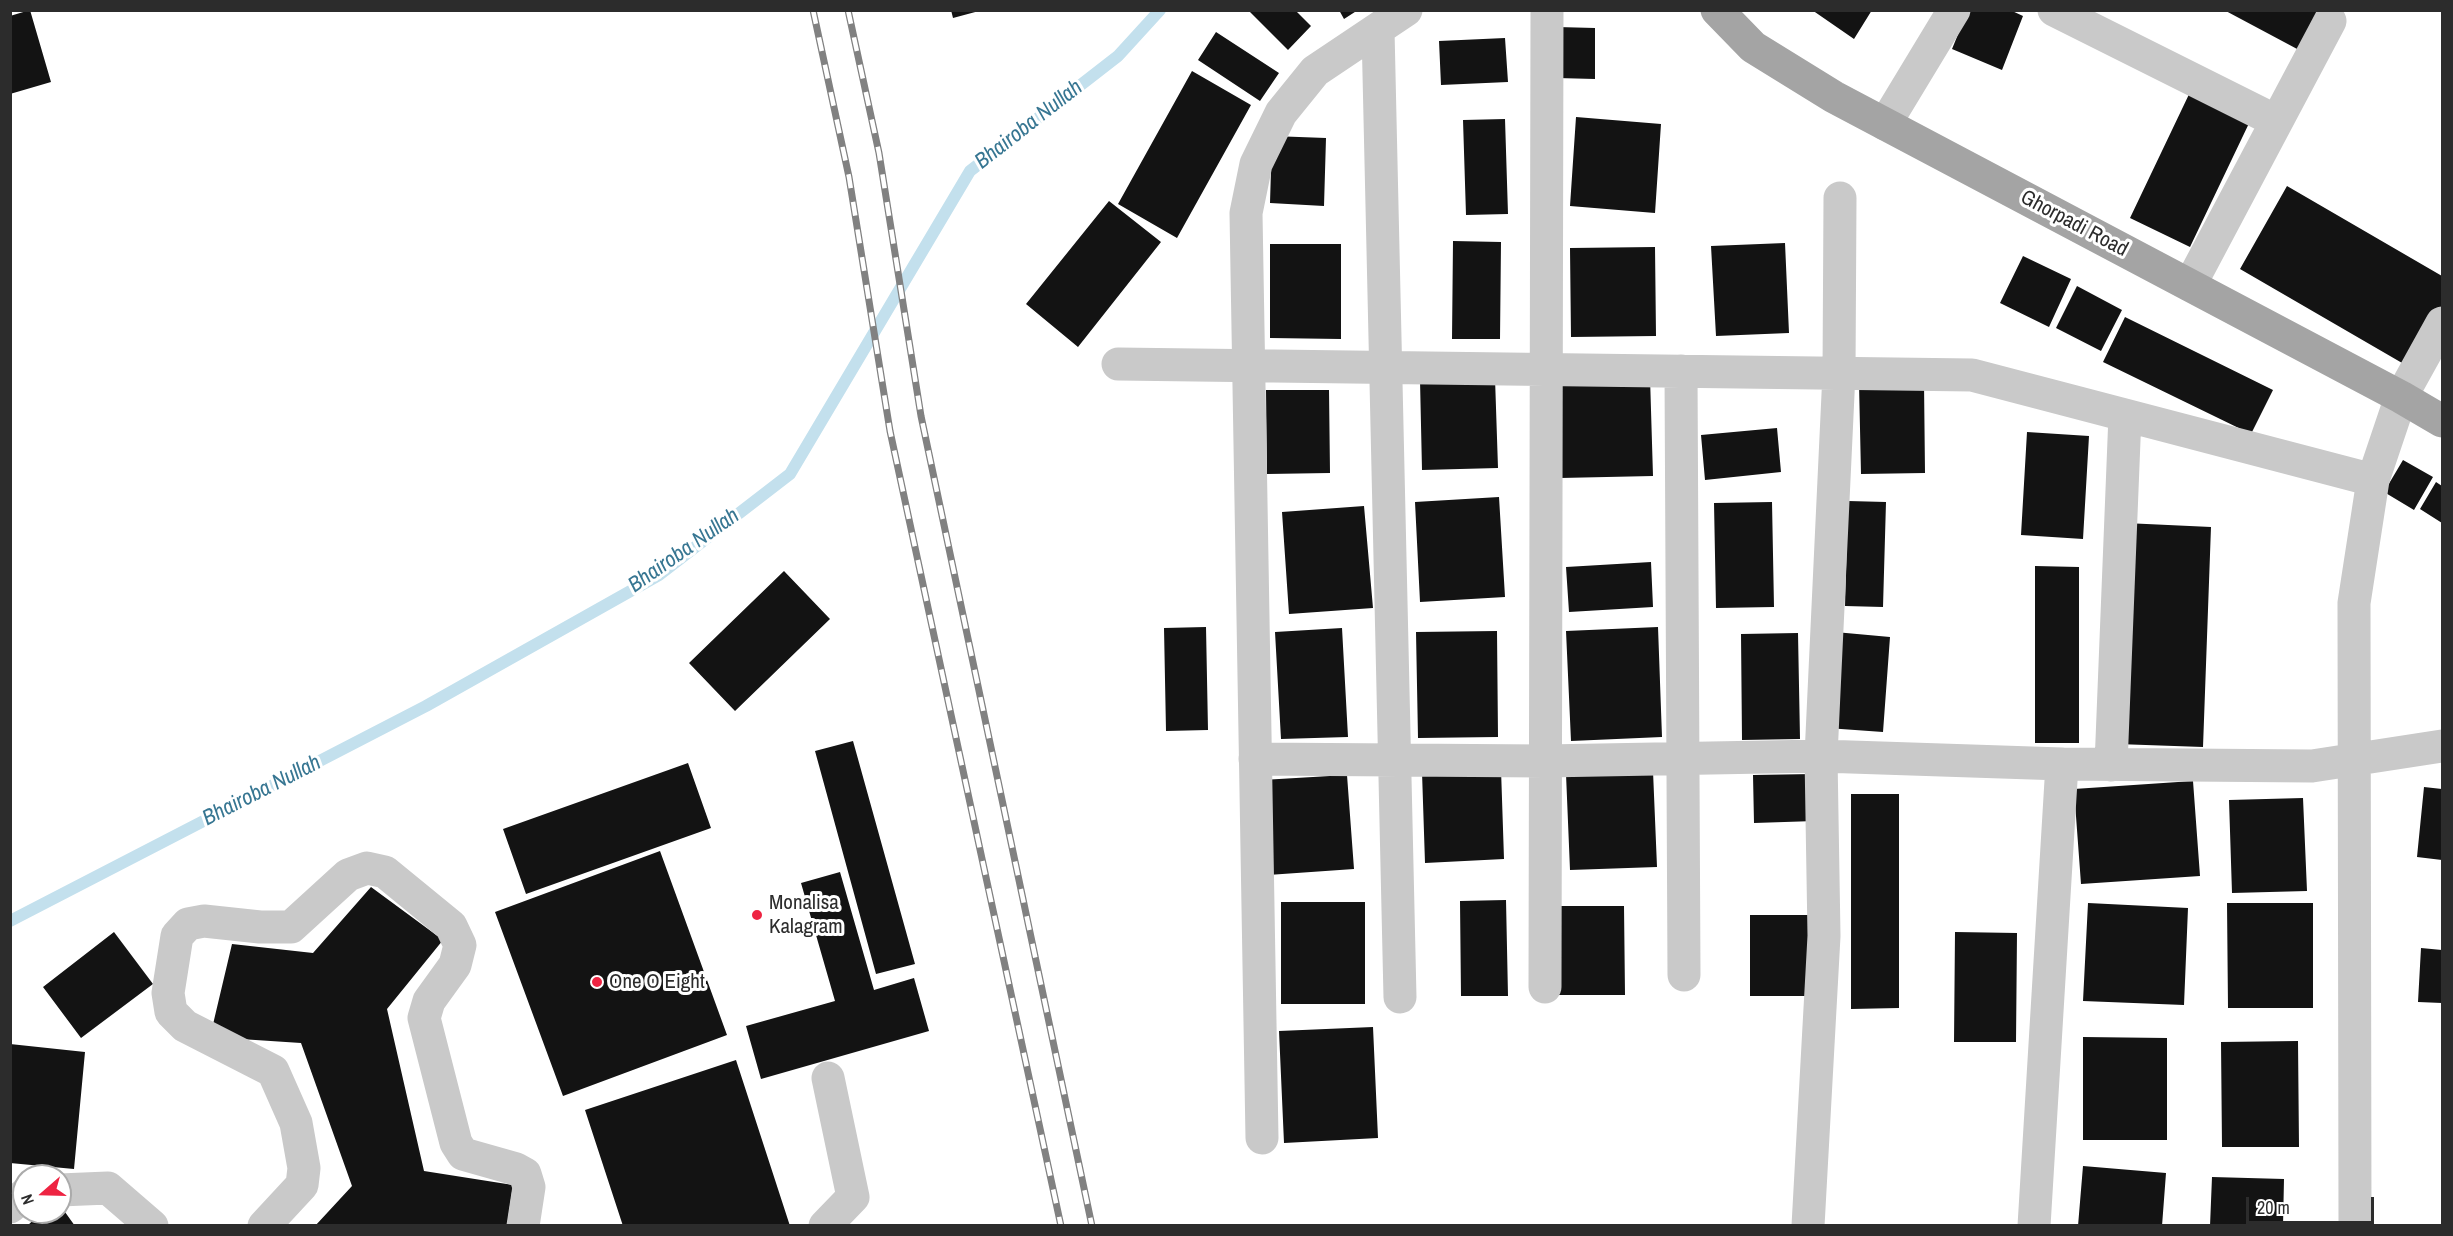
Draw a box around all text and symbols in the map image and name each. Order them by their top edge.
water label: Bhairoba Nullah [970,75,1088,175]
street label: Ghorpadi Road [2016,185,2132,263]
water label: Bhairoba Nullah [623,503,745,599]
water label: Bhairoba Nullah [198,750,326,832]
place label: Monalisa Kalagram [769,890,843,940]
marker: Monalisa Kalagram [750,908,764,922]
place label: One O Eight [609,969,705,995]
marker: One O Eight [590,975,604,989]
north arrow [12,1164,72,1224]
scale bar [2249,1185,2376,1223]
text: N [15,1191,39,1208]
text: 20 m [2257,1195,2290,1220]

